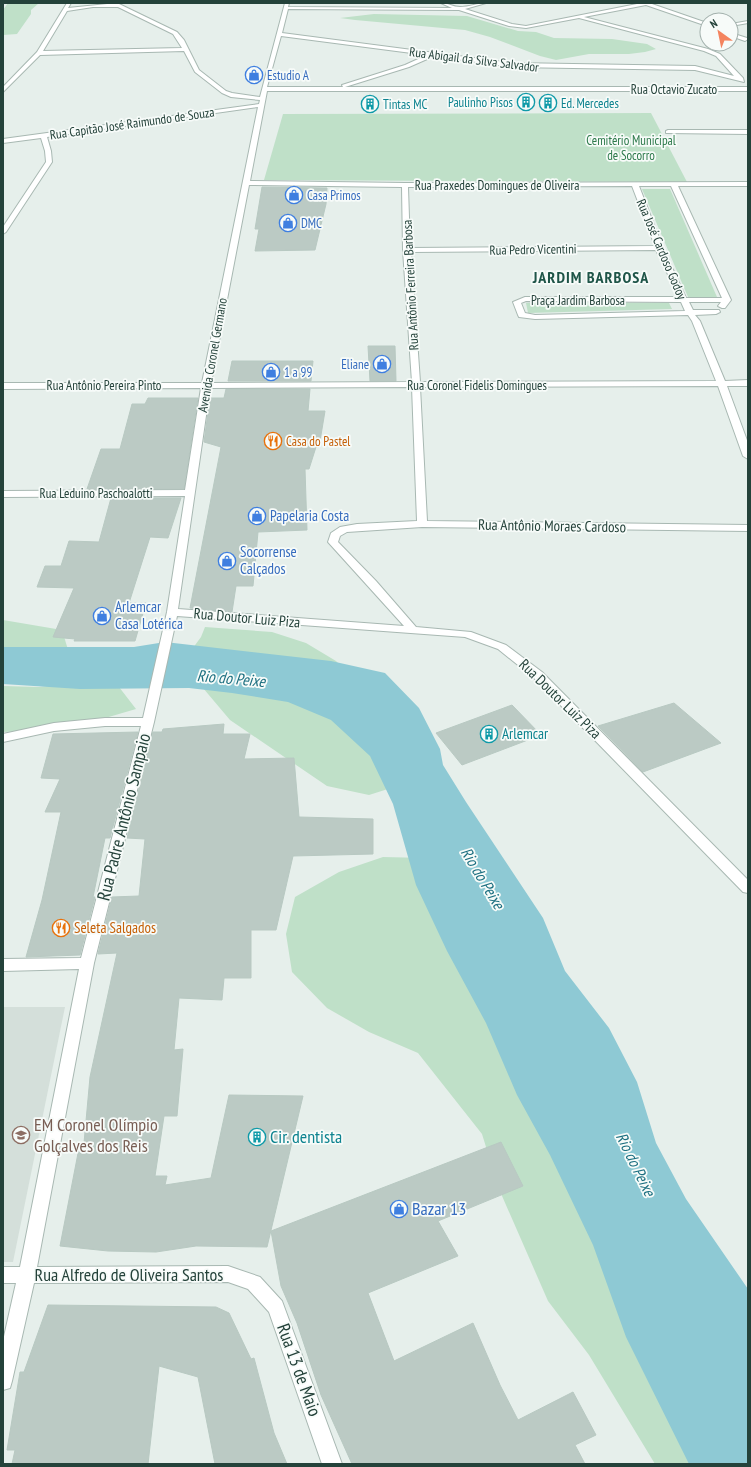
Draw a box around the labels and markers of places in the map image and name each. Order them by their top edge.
shop icon: Estudio A [244,65,264,85]
place label: Estudio A [267,67,310,84]
building icon: Paulinho Pisos [516,92,536,112]
building icon: Ed. Mercedes [538,93,558,113]
building icon: Tintas MC [360,94,380,114]
place label: Paulinho Pisos [448,94,513,111]
place label: Ed. Mercedes [561,95,619,112]
place label: Tintas MC [383,96,428,113]
shop icon: Casa Primos [284,185,304,205]
place label: Casa Primos [307,187,361,204]
shop icon: DMC [278,213,298,233]
place label: DMC [301,215,322,232]
shop icon: Eliane [372,354,392,374]
place label: Eliane [341,356,369,373]
shop icon: 1 a 99 [261,362,281,382]
place label: 1 a 99 [284,364,312,381]
restaurant icon: Casa do Pastel [263,431,283,451]
place label: Casa do Pastel [286,433,350,450]
shop icon: Papelaria Costa [247,506,267,526]
place label: Papelaria Costa [270,506,349,525]
place label: Socorrense Calçados [240,542,297,578]
shop icon: Socorrense Calçados [217,551,237,571]
place label: Arlemcar Casa Lotérica [115,597,183,633]
shop icon: Arlemcar Casa Lotérica [92,606,112,626]
building icon: Arlemcar [479,724,499,744]
place label: Arlemcar [502,724,549,743]
restaurant icon: Seleta Salgados [51,918,71,938]
place label: Seleta Salgados [74,918,156,937]
place label: EM Coronel Olímpio Golçalves dos Reis [34,1113,158,1157]
school or university icon: EM Coronel Olímpio Golçalves dos Reis [11,1125,31,1145]
place label: Cir. dentista [270,1125,342,1148]
building icon: Cir. dentista [247,1127,267,1147]
place label: Bazar 13 [412,1197,466,1220]
shop icon: Bazar 13 [389,1199,409,1219]

